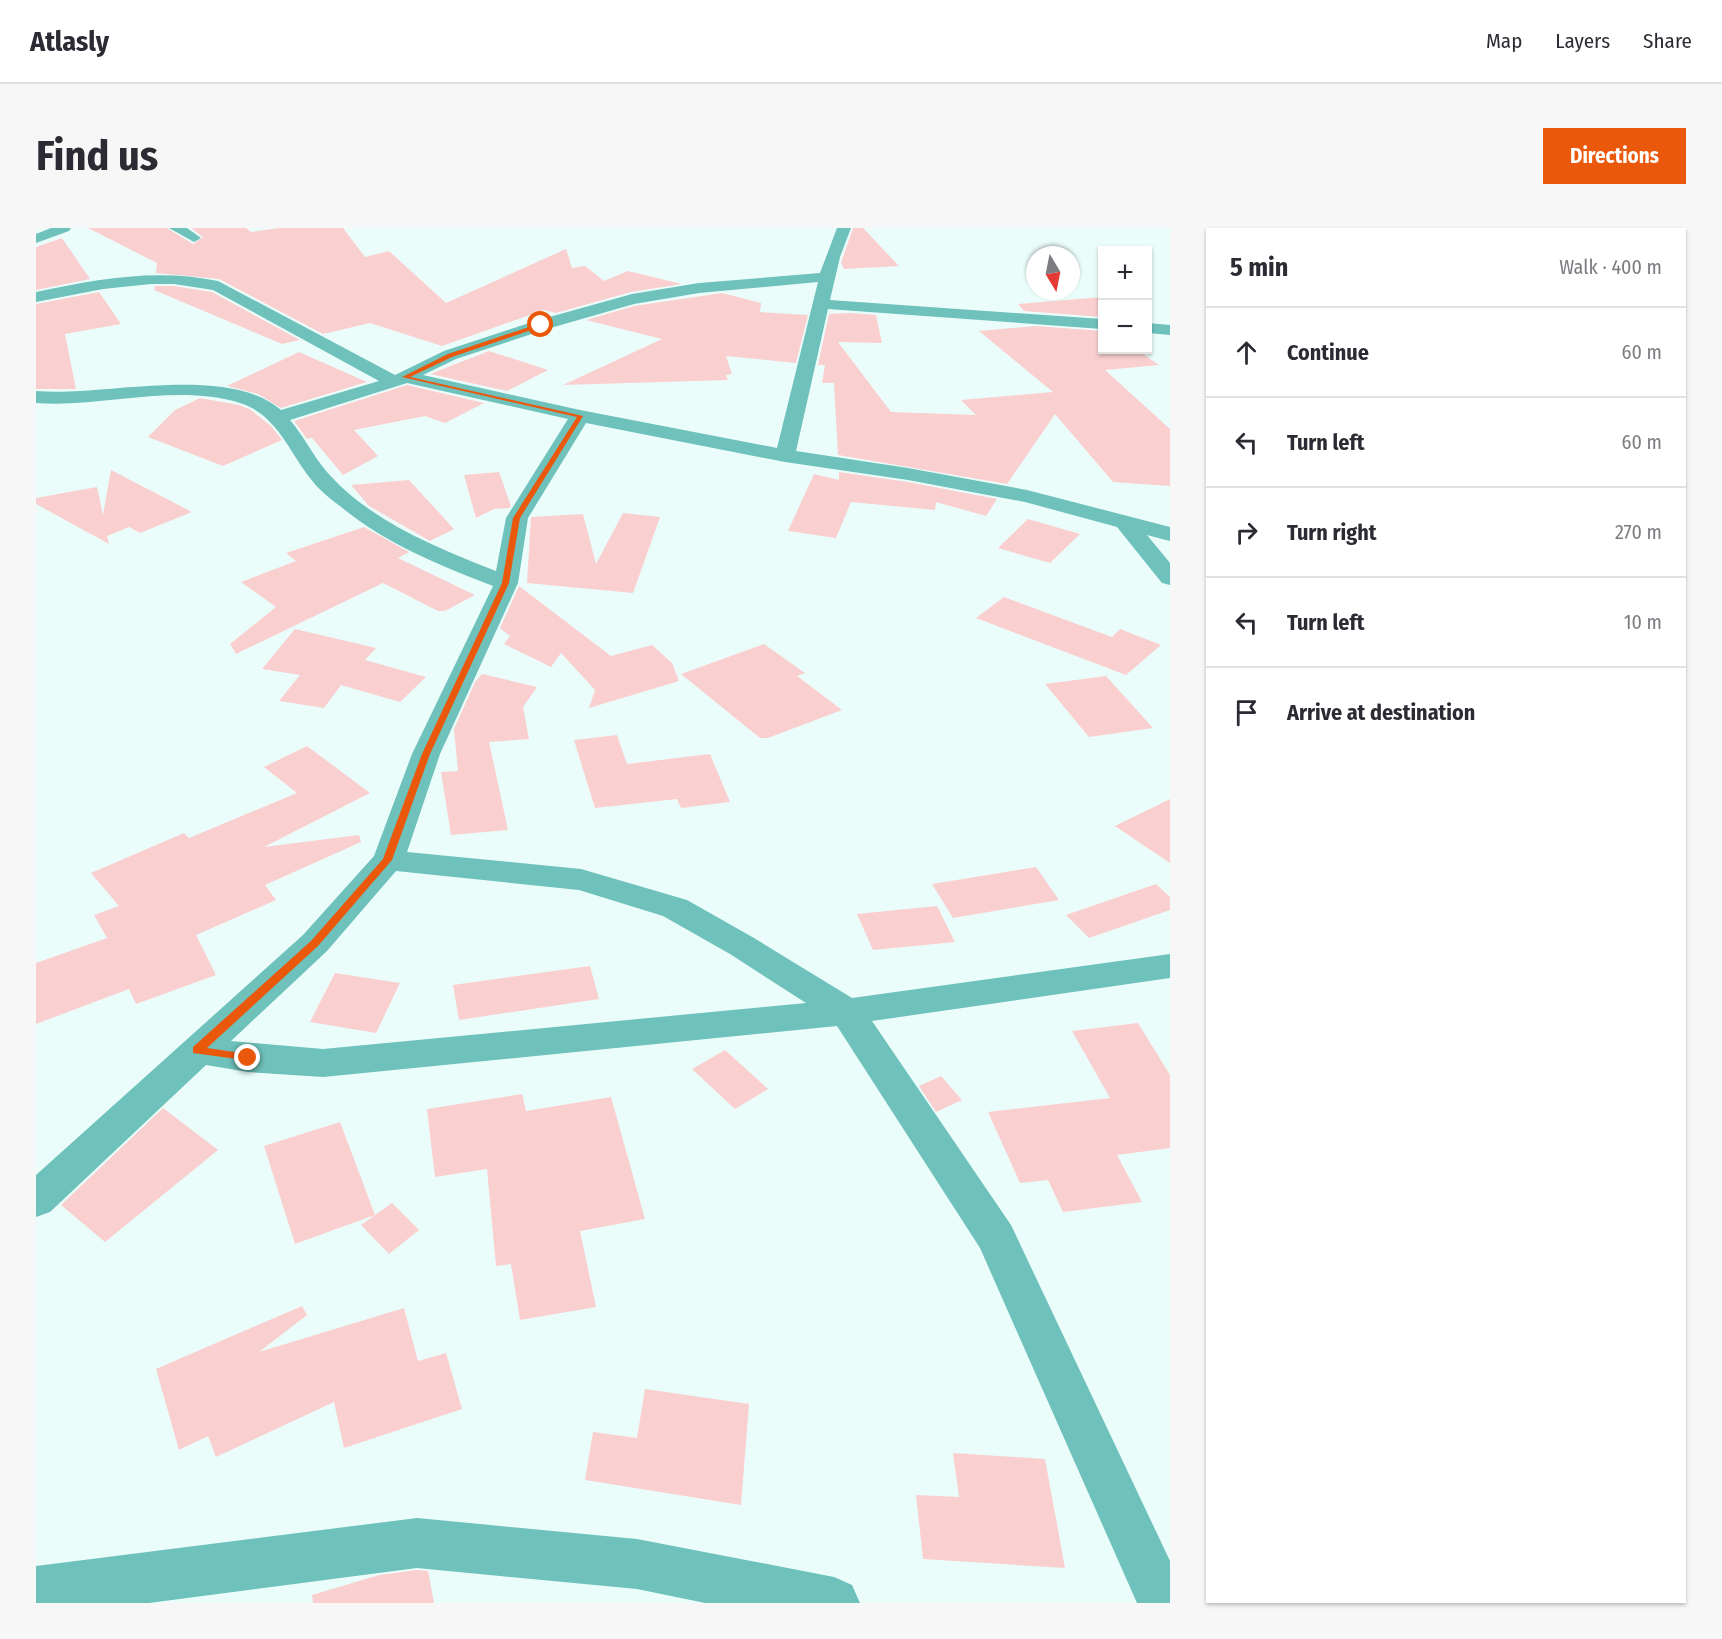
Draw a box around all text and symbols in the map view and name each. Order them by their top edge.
text: Atlasly [30,25,109,58]
text: Map [1486,28,1522,54]
text: Layers [1555,28,1610,54]
text: Share [1643,28,1692,54]
button: Directions [1543,128,1686,184]
text: Find us [36,131,158,181]
north arrow [1026,246,1080,300]
map controls [1098,246,1152,354]
button: + [1098,246,1152,300]
text: 5 min [1230,252,1288,283]
text: Walk · 400 m [1559,255,1662,279]
button: − [1098,300,1152,354]
route start [527,311,553,337]
icon: ahead [1230,336,1263,369]
text: Continue [1287,339,1369,366]
text: 60 m [1622,340,1662,364]
icon: left [1230,426,1263,459]
text: Turn left [1287,429,1365,456]
text: 60 m [1622,430,1662,454]
icon: right [1230,516,1263,549]
text: Turn right [1287,519,1376,546]
text: 270 m [1615,520,1662,544]
icon: left [1230,606,1263,639]
text: Turn left [1287,609,1365,636]
text: 10 m [1624,610,1662,634]
icon: arrive [1230,696,1263,729]
text: Arrive at destination [1287,699,1475,726]
route end [234,1044,260,1070]

